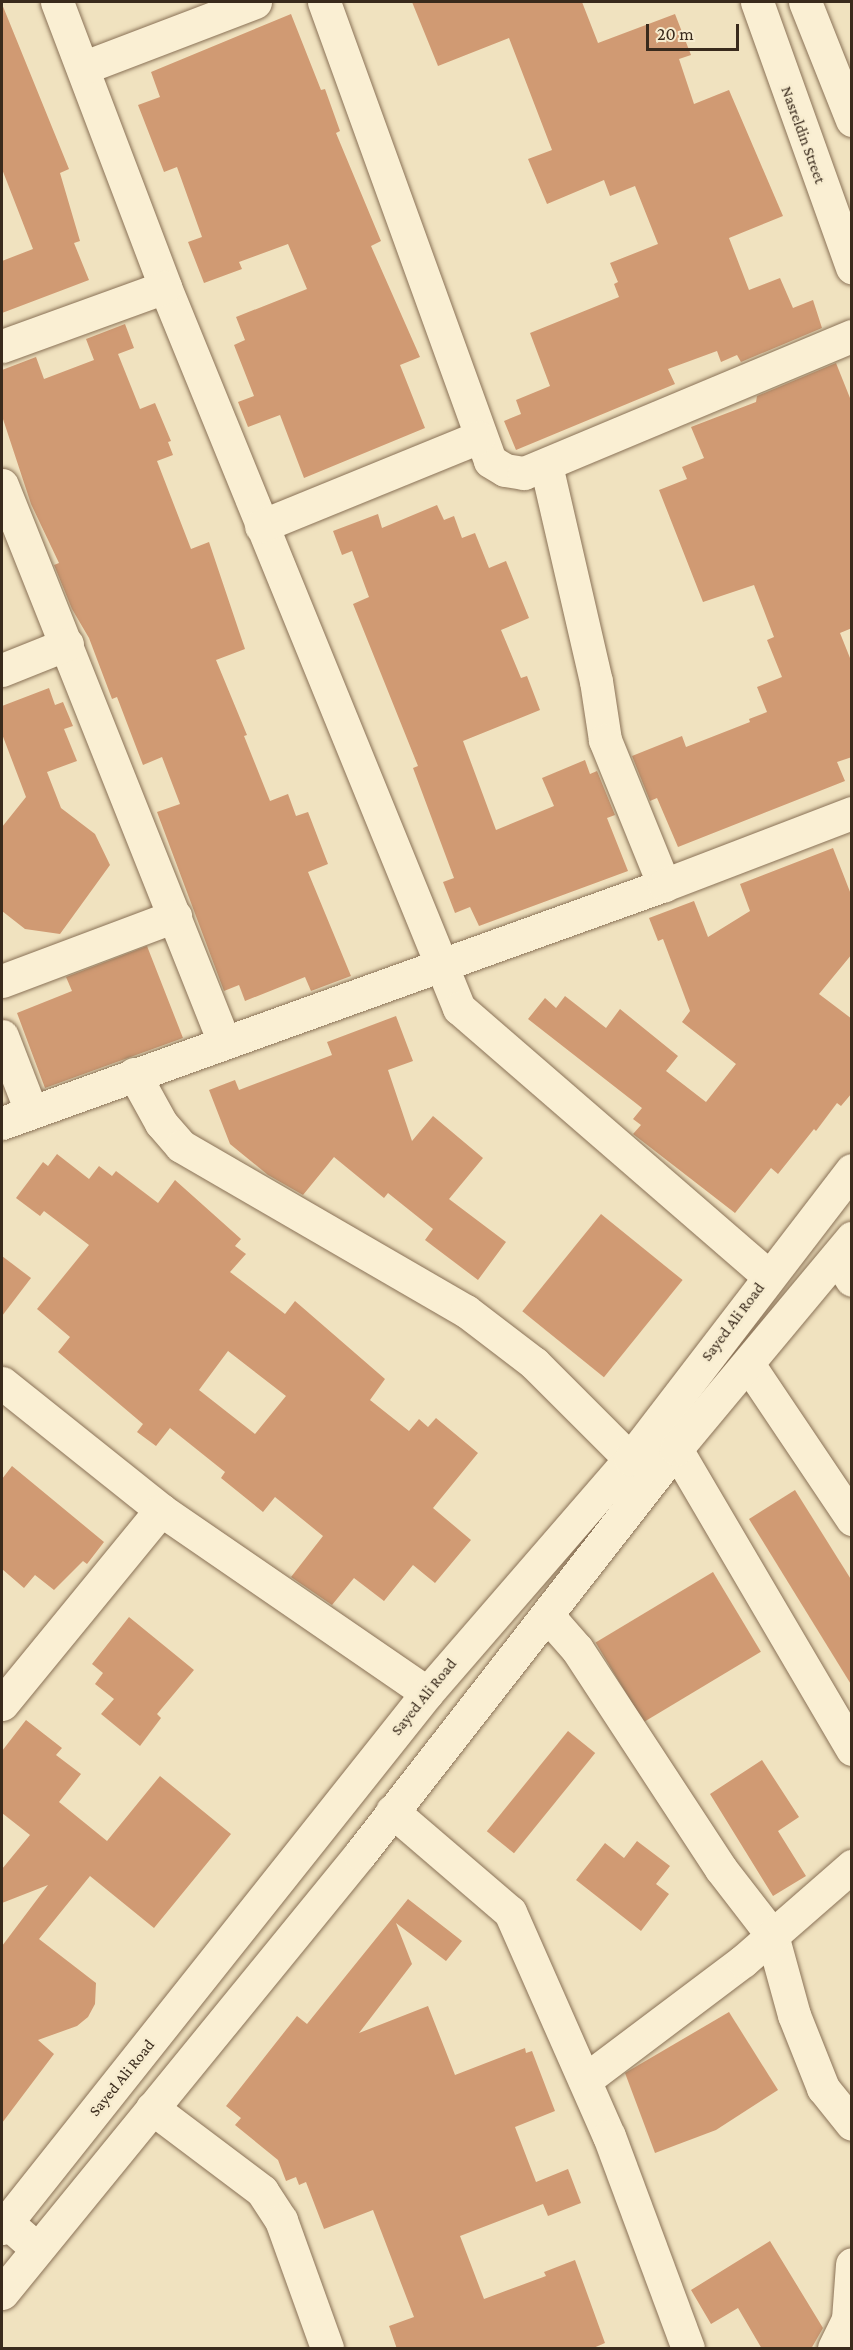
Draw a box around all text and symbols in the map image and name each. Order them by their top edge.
scale bar [649,12,742,50]
text: 20 m [657,24,694,44]
street label: Nasreldin Street [776,84,830,186]
street label: Sayed Ali Road [697,1279,769,1365]
street label: Sayed Ali Road [387,1655,461,1739]
street label: Sayed Ali Road [85,2036,159,2120]

